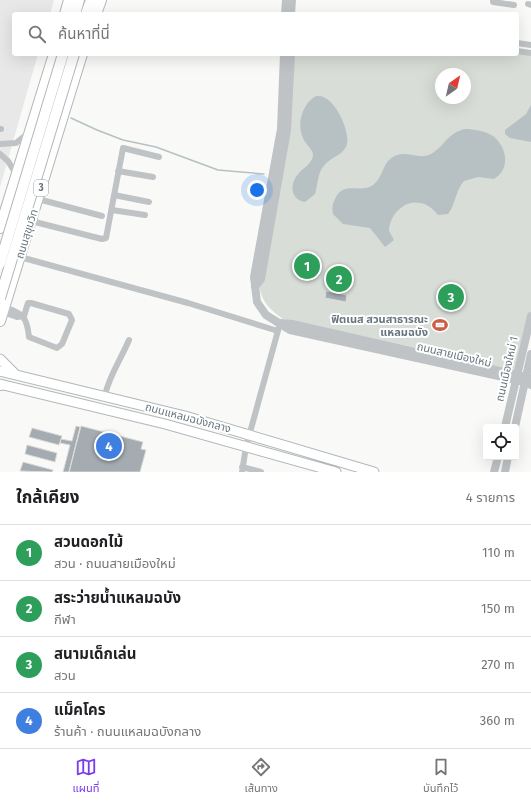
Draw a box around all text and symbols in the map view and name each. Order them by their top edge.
search box [12,12,519,56]
icon: search [26,23,48,45]
text: ค้นหาที่นี่ [58,25,110,43]
north arrow [435,68,471,104]
road number: 3 [34,180,48,196]
your location [247,180,267,200]
street label: ถนนสุขุมวิท [13,208,41,260]
pin: 1 [294,251,320,281]
pin: 2 [326,264,352,294]
pin: 3 [438,282,464,312]
place label: ฟิตเนส สวนสาธารณะ แหลมฉบัง [331,313,428,339]
sports icon: ฟิตเนส สวนสาธารณะ แหลมฉบัง [431,316,449,334]
street label: ถนนเมืองใหม่ 1 [493,335,521,403]
street label: ถนนสายเมืองใหม่ [416,340,493,370]
street label: ถนนแหลมฉบังกลาง [144,400,232,436]
map controls [483,424,519,460]
button: locate [483,424,519,460]
pin: 4 [96,431,122,461]
text: ใกล้เคียง [16,487,79,508]
text: 4 รายการ [466,490,515,505]
text: สวนดอกไม้ [54,533,123,551]
text: 1 [26,545,32,560]
text: 110 m [482,545,515,560]
text: สวน · ถนนสายเมืองใหม่ [54,556,176,571]
text: สระว่ายน้ำแหลมฉบัง [54,589,181,607]
text: 2 [26,601,32,616]
text: 150 m [481,601,515,616]
text: กีฬา [54,612,76,627]
text: สนามเด็กเล่น [54,645,137,663]
text: 3 [26,657,32,672]
text: 270 m [481,657,515,672]
text: สวน [54,668,76,683]
text: แม็คโคร [54,701,106,719]
text: 4 [25,713,33,728]
text: 360 m [480,713,515,728]
text: ร้านค้า · ถนนแหลมฉบังกลาง [54,724,201,739]
tab: แผนที่ [73,756,99,797]
tab: เส้นทาง [245,756,278,797]
tab: บันทึกไว้ [423,756,458,797]

